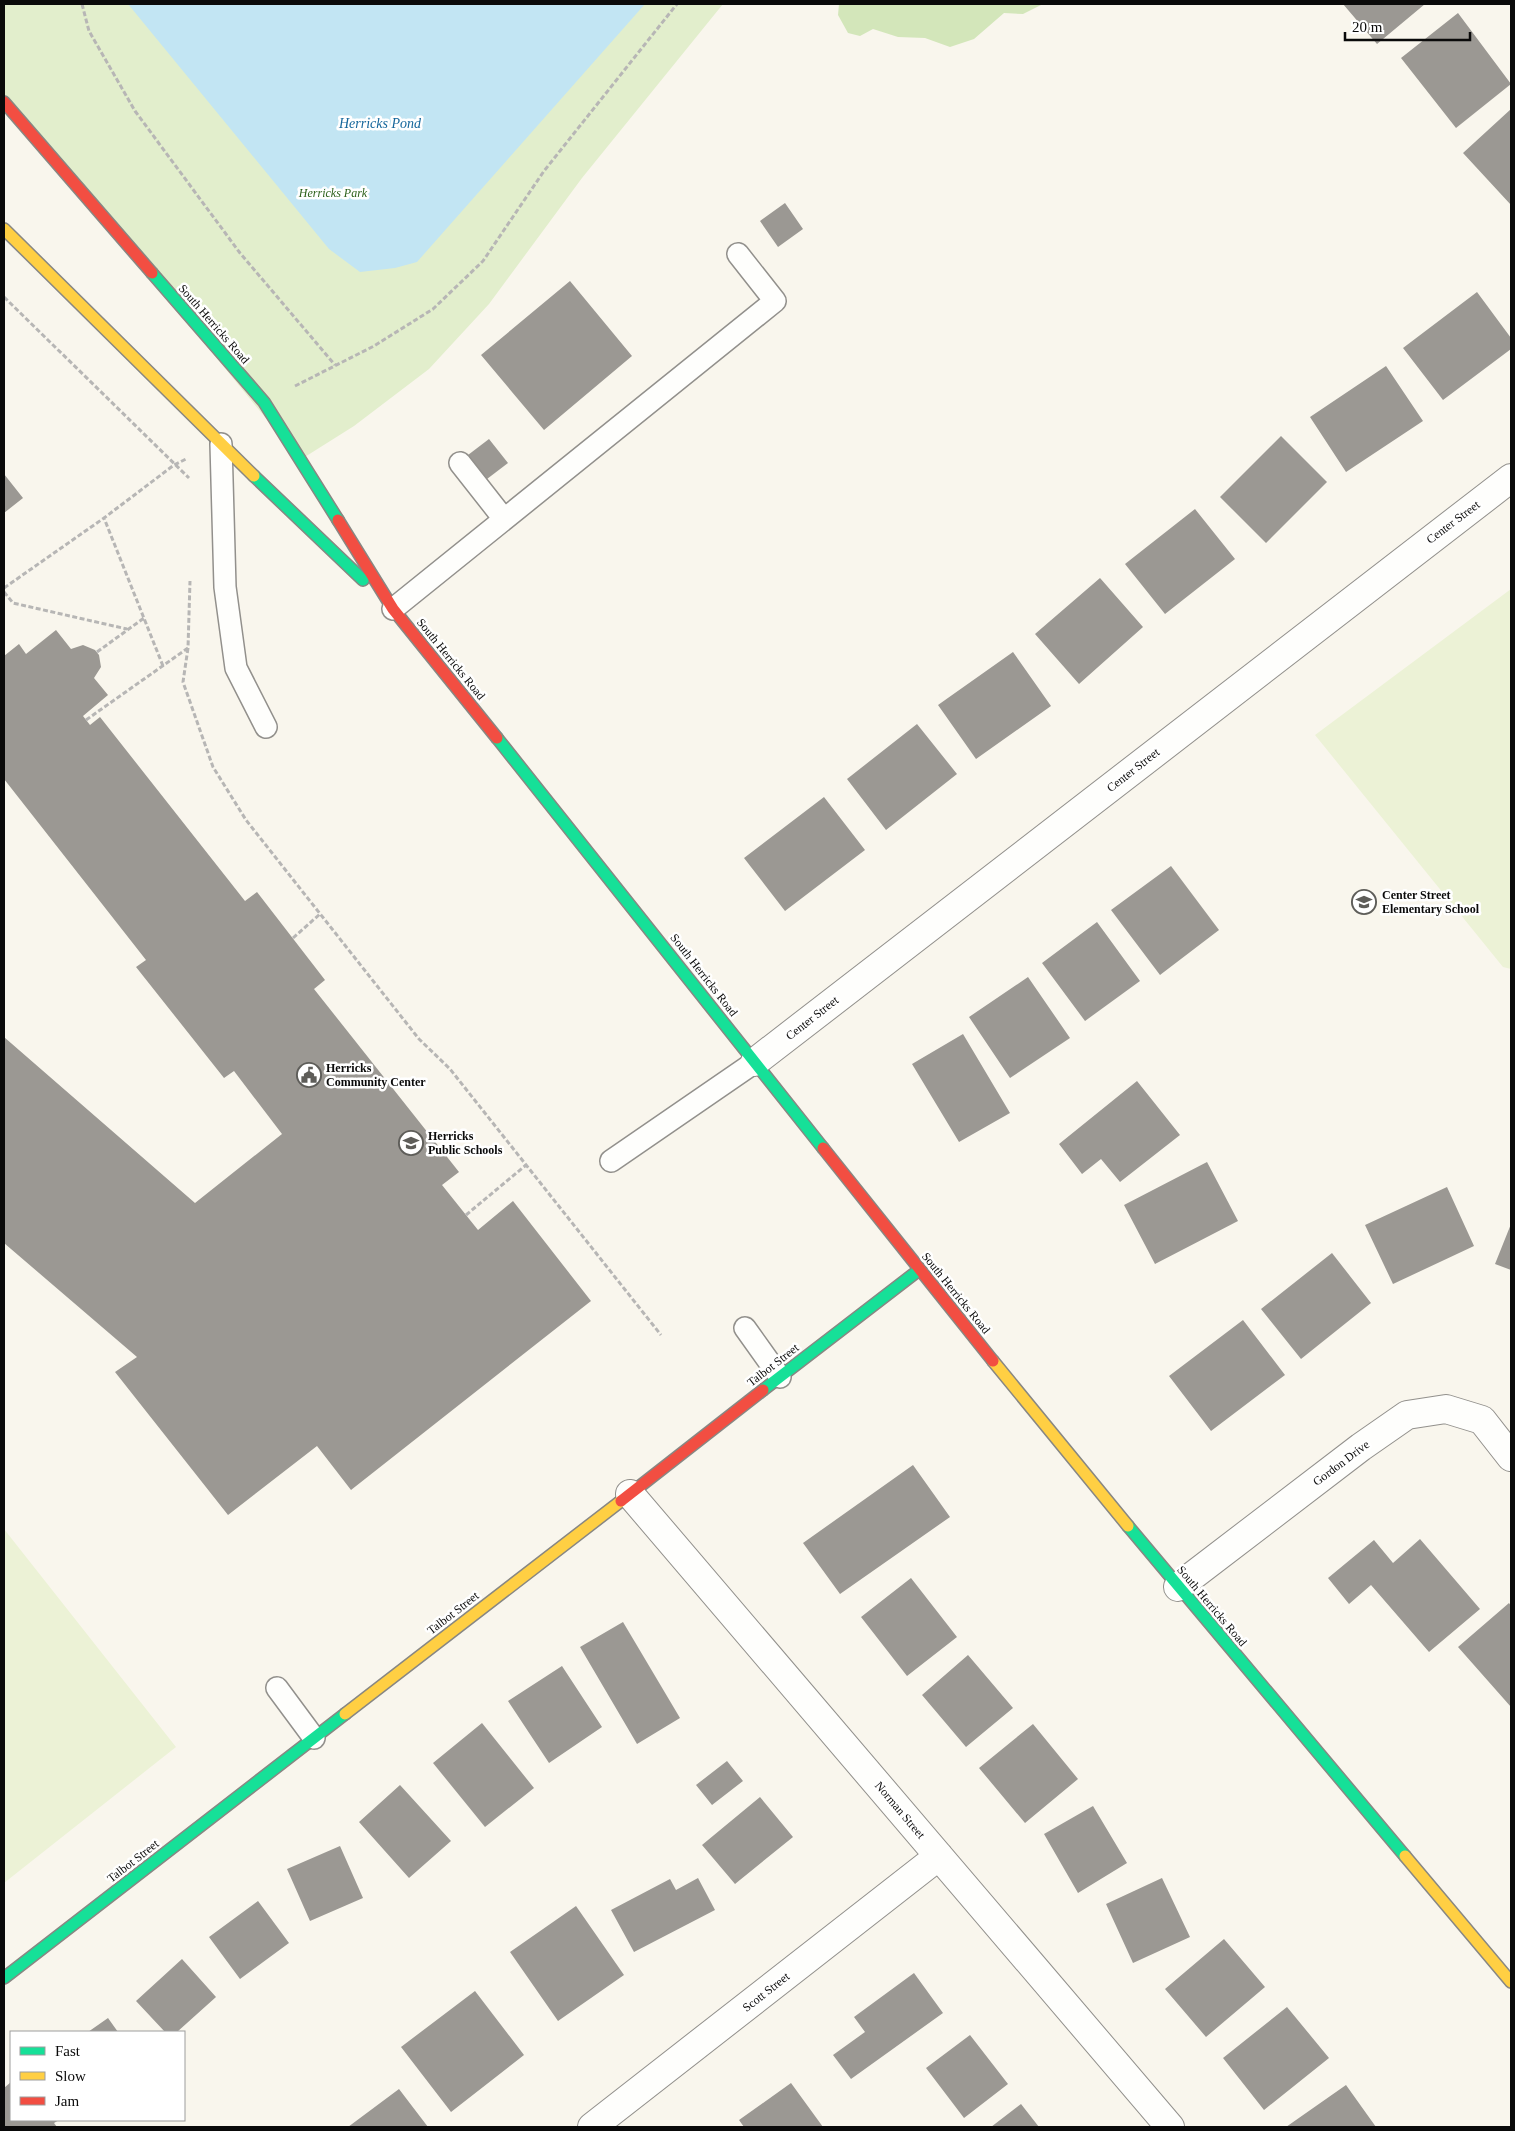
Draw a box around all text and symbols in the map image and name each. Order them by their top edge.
scale bar [1345,10,1470,42]
text: 20 m [1352,19,1383,35]
water label: Herricks Pond [338,116,422,131]
park label: Herricks Park [298,186,368,200]
street label: South Herricks Road [176,281,252,367]
street label: Center Street [1424,497,1483,547]
street label: South Herricks Road [414,615,488,703]
street label: Center Street [1104,745,1163,795]
place label: Center Street Elementary School [1382,888,1480,916]
school or university icon: Center Street Elementary School [1351,889,1377,915]
street label: South Herricks Road [667,931,741,1019]
street label: Center Street [783,993,842,1043]
place label: Herricks Community Center [326,1061,426,1089]
public building icon: Herricks Community Center [296,1062,322,1088]
place label: Herricks Public Schools [428,1129,503,1157]
school or university icon: Herricks Public Schools [398,1130,424,1156]
street label: South Herricks Road [919,1249,993,1337]
street label: Talbot Street [744,1340,802,1389]
street label: Gordon Drive [1310,1437,1372,1489]
street label: South Herricks Road [1174,1563,1250,1649]
street label: Talbot Street [424,1588,482,1637]
street label: Norman Street [872,1779,928,1842]
street label: Talbot Street [104,1836,162,1885]
street label: Scott Street [740,1969,793,2015]
legend [10,2031,185,2121]
text: Fast [55,2043,81,2059]
text: Slow [55,2068,86,2084]
text: Jam [55,2093,79,2109]

